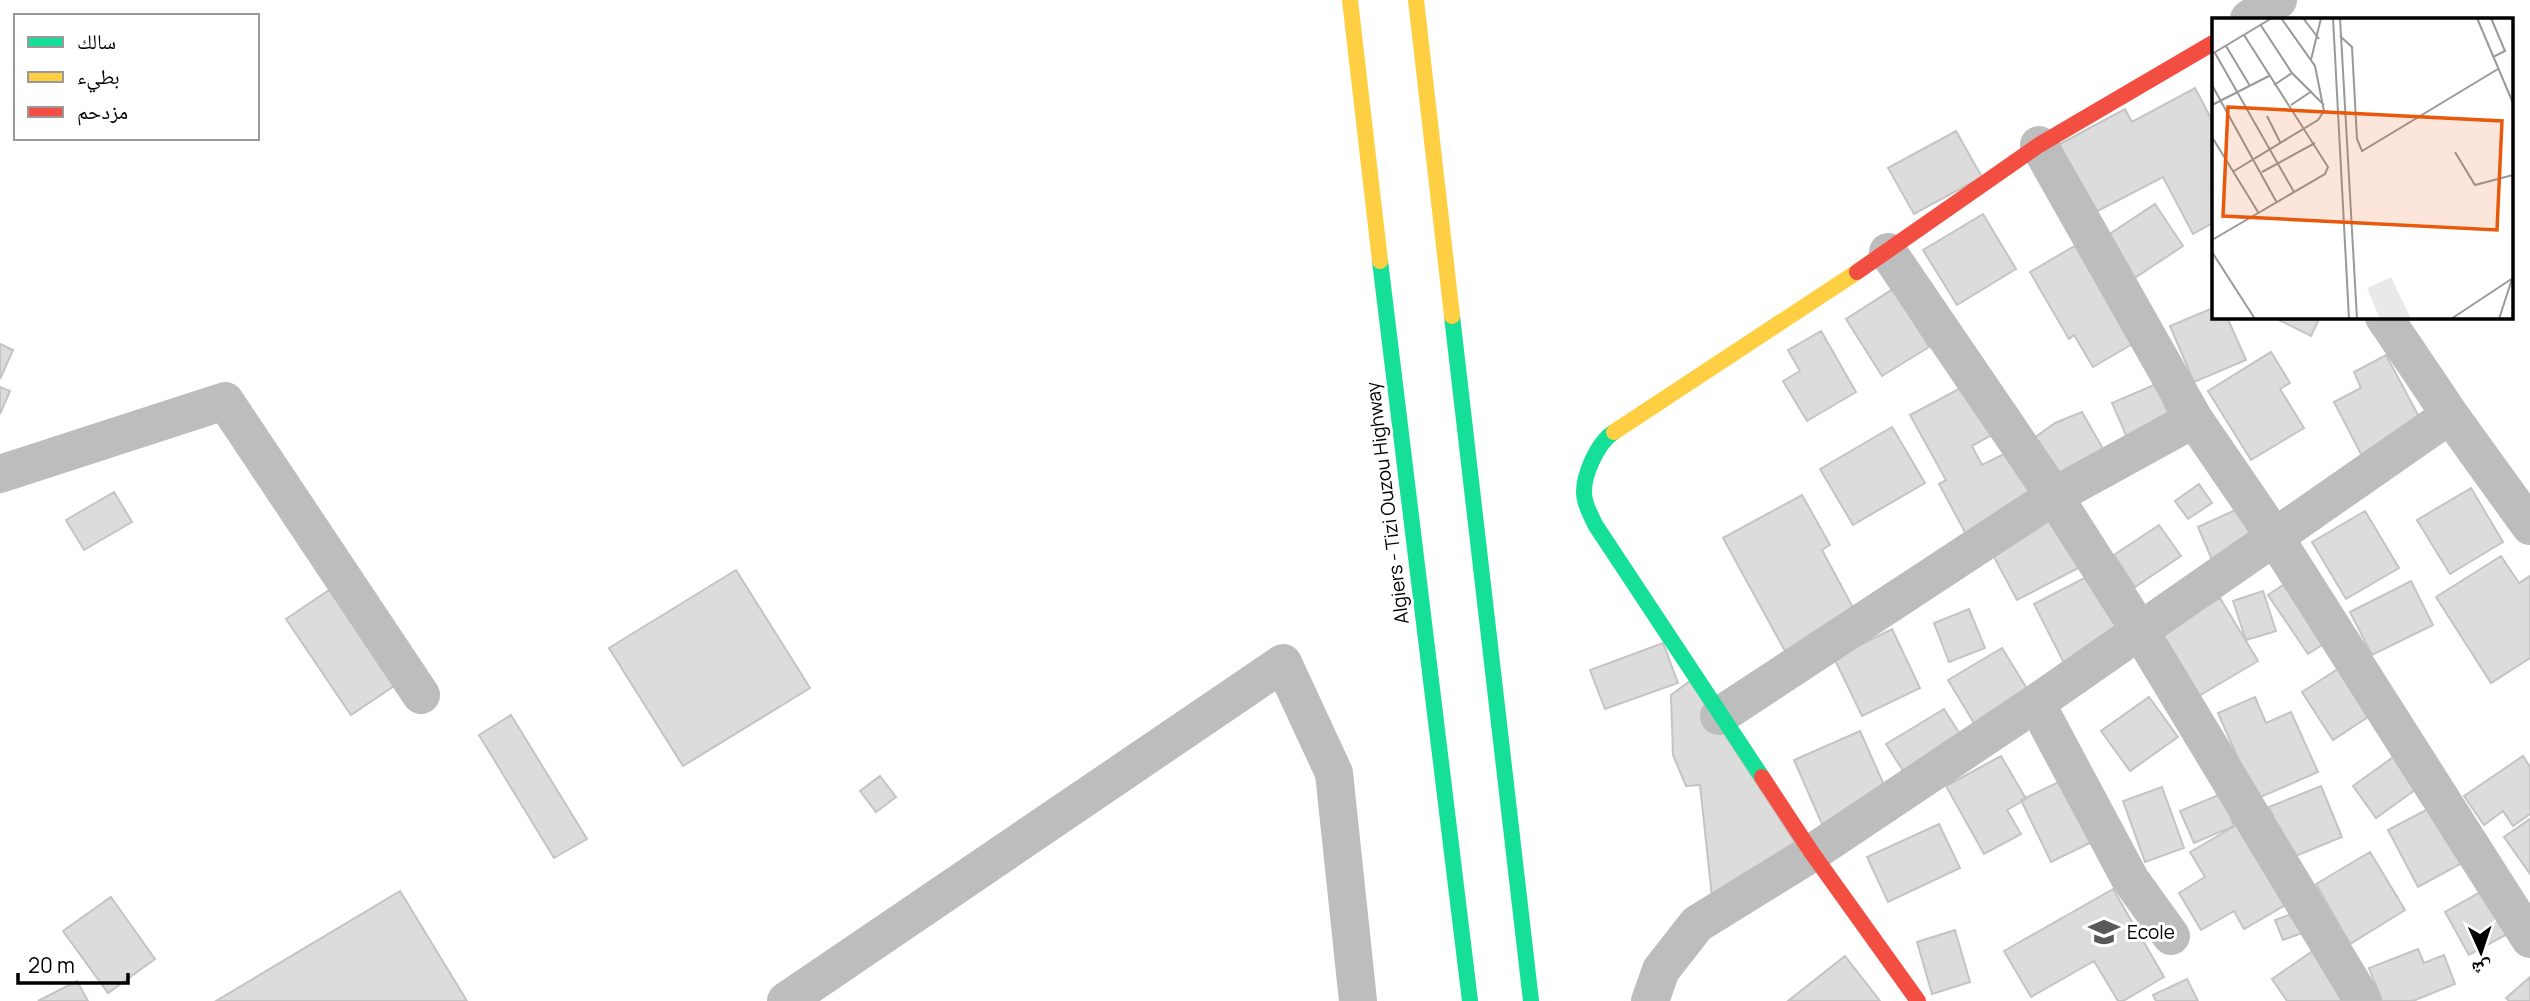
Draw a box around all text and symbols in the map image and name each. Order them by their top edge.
legend [14,14,259,140]
inset map [2212,18,2512,318]
text: سالك [77,27,116,55]
text: بطيء [77,62,120,93]
text: مزدحم [77,97,128,126]
street label: Algiers - Tizi Ouzou Highway [1359,380,1415,626]
school or university icon: Ecole [2087,915,2121,949]
north arrow [2446,917,2516,987]
place label: Ecole [2127,919,2175,945]
scale bar [18,942,128,986]
text: 20 m [28,951,75,979]
text: ش [2471,955,2493,982]

